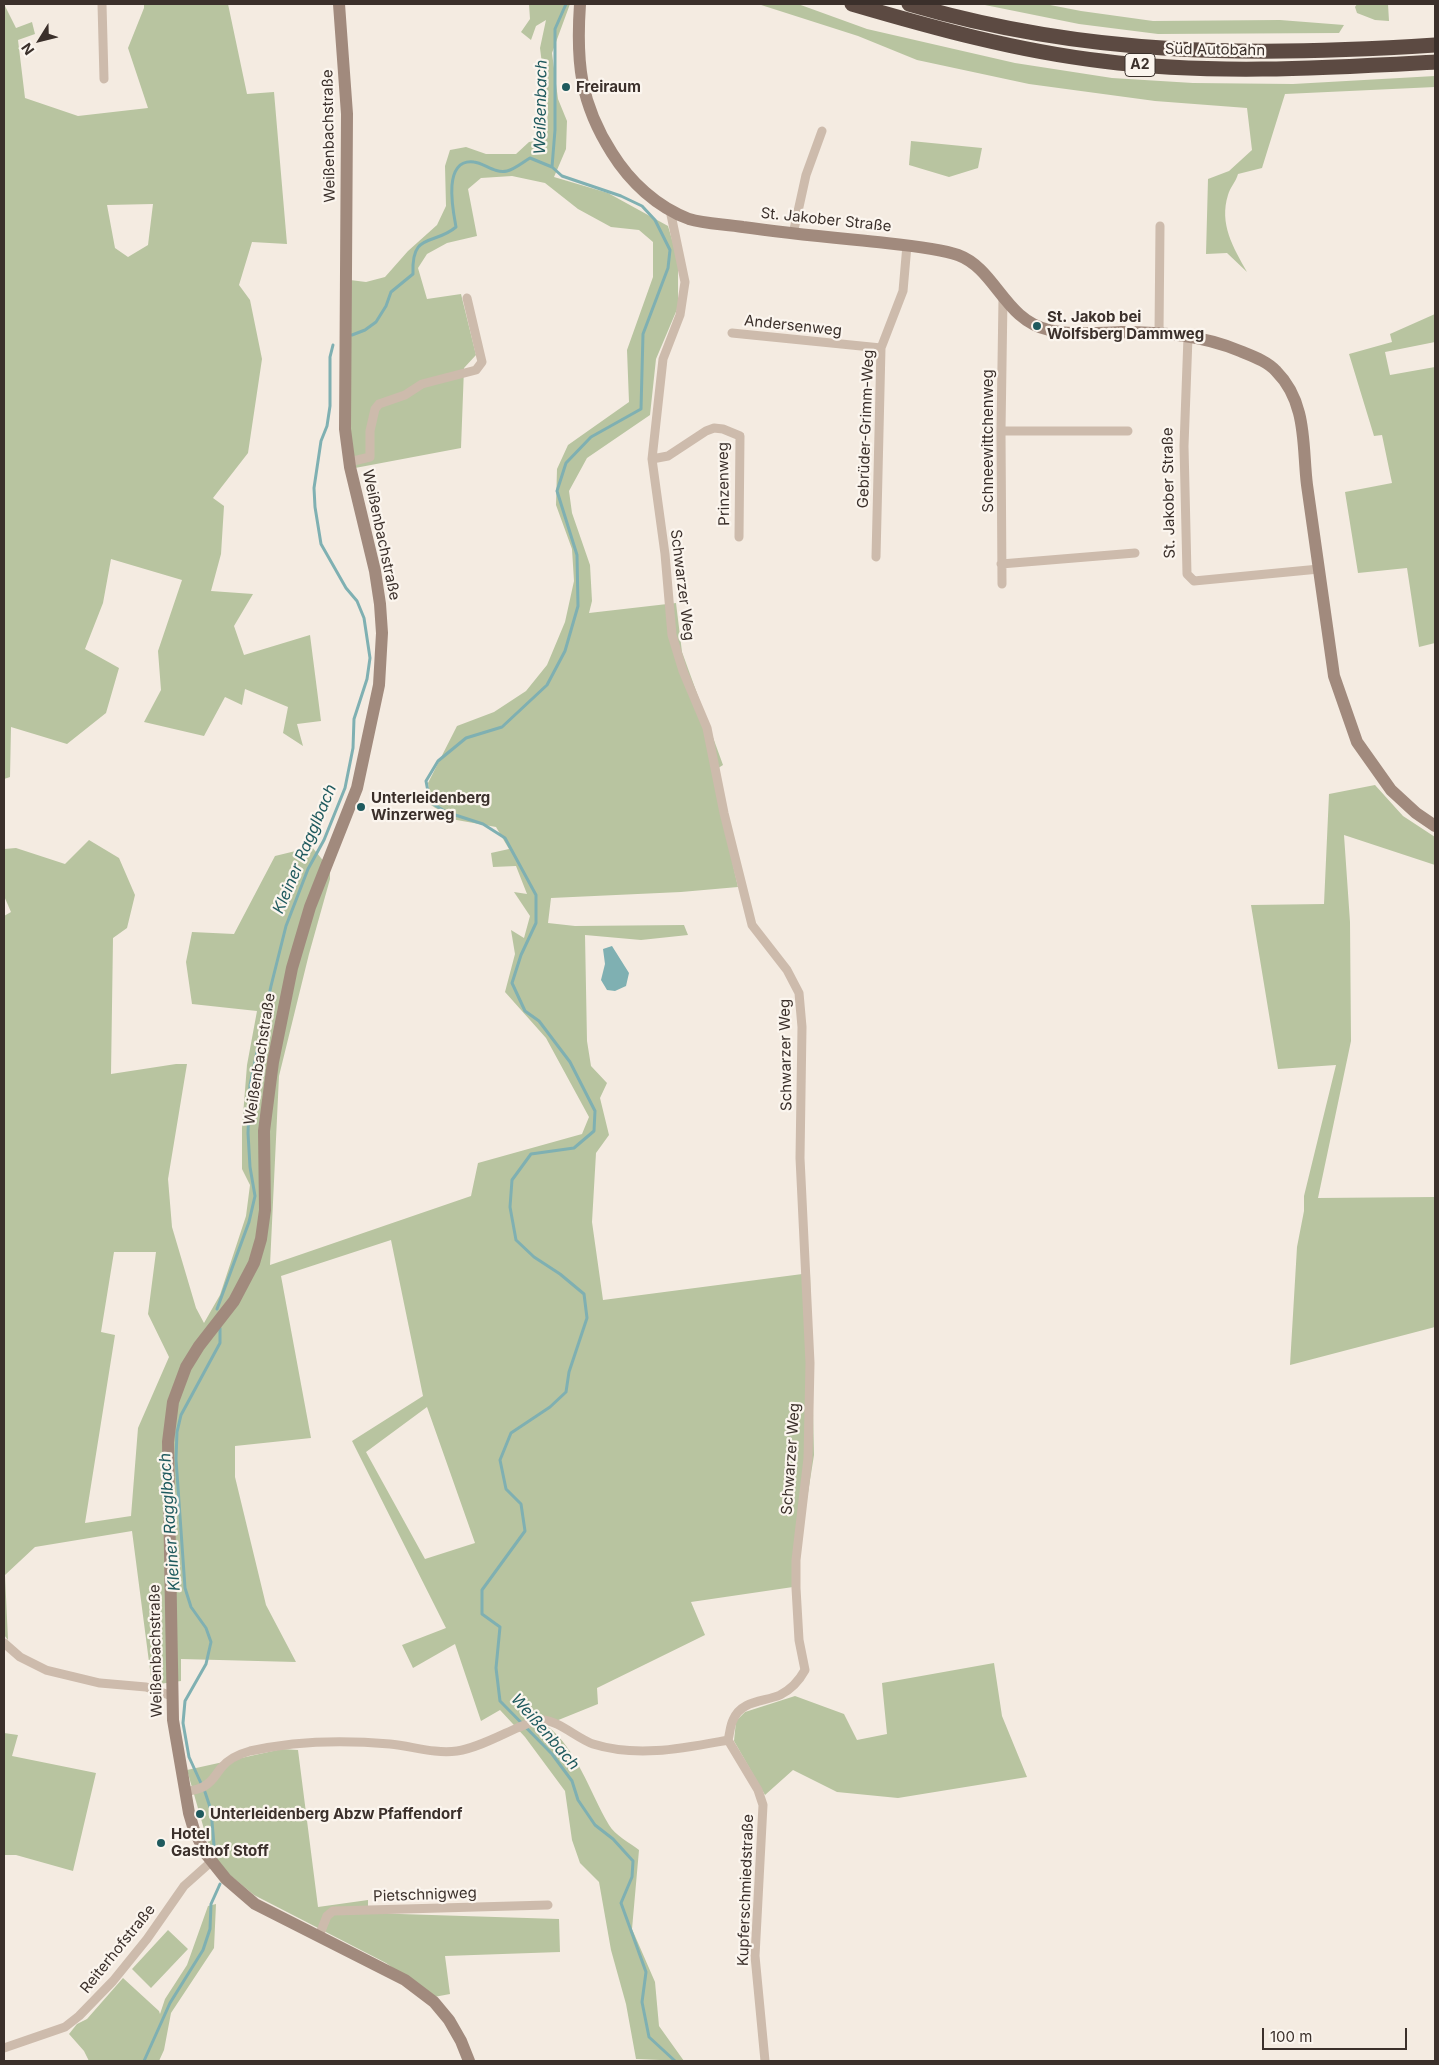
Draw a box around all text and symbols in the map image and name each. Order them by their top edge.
north arrow [15,15,65,65]
text: N [17,40,37,58]
street label: Süd Autobahn [1165,40,1265,60]
road number: A2 [1125,54,1155,76]
water label: Weißenbach [531,59,551,155]
street label: Weißenbachstraße [319,69,339,203]
place label: Freiraum [576,78,641,96]
marker: Freiraum [560,81,572,93]
street label: St. Jakober Straße [760,204,892,236]
place label: St. Jakob bei Wolfsberg Dammweg [1047,308,1204,343]
street label: Andersenweg [743,312,843,340]
marker: St. Jakob bei Wolfsberg Dammweg [1031,320,1043,332]
street label: Gebrüder-Grimm-Weg [854,349,878,509]
street label: Schneewittchenweg [979,369,997,513]
street label: St. Jakober Straße [1159,427,1179,559]
street label: Prinzenweg [714,442,734,526]
street label: Weißenbachstraße [358,468,404,602]
street label: Schwarzer Weg [666,528,698,642]
water label: Kleiner Ragglbach [269,781,341,917]
place label: Unterleidenberg Winzerweg [371,789,490,824]
marker: Unterleidenberg Winzerweg [355,801,367,813]
street label: Weißenbachstraße [241,992,279,1126]
street label: Schwarzer Weg [776,999,796,1111]
street label: Schwarzer Weg [778,1402,804,1516]
water label: Kleiner Ragglbach [156,1452,184,1592]
street label: Weißenbachstraße [146,1584,166,1718]
water label: Weißenbach [507,1690,583,1774]
place label: Unterleidenberg Abzw Pfaffendorf [210,1805,463,1823]
marker: Unterleidenberg Abzw Pfaffendorf [194,1808,206,1820]
street label: Kupferschmiedstraße [734,1814,758,1966]
place label: Hotel Gasthof Stoff [171,1825,269,1860]
marker: Hotel Gasthof Stoff [155,1837,167,1849]
street label: Pietschnigweg [373,1884,477,1906]
street label: Reiterhofstraße [77,1901,159,1997]
scale bar [1264,2018,1409,2050]
text: 100 m [1270,2027,1312,2046]

